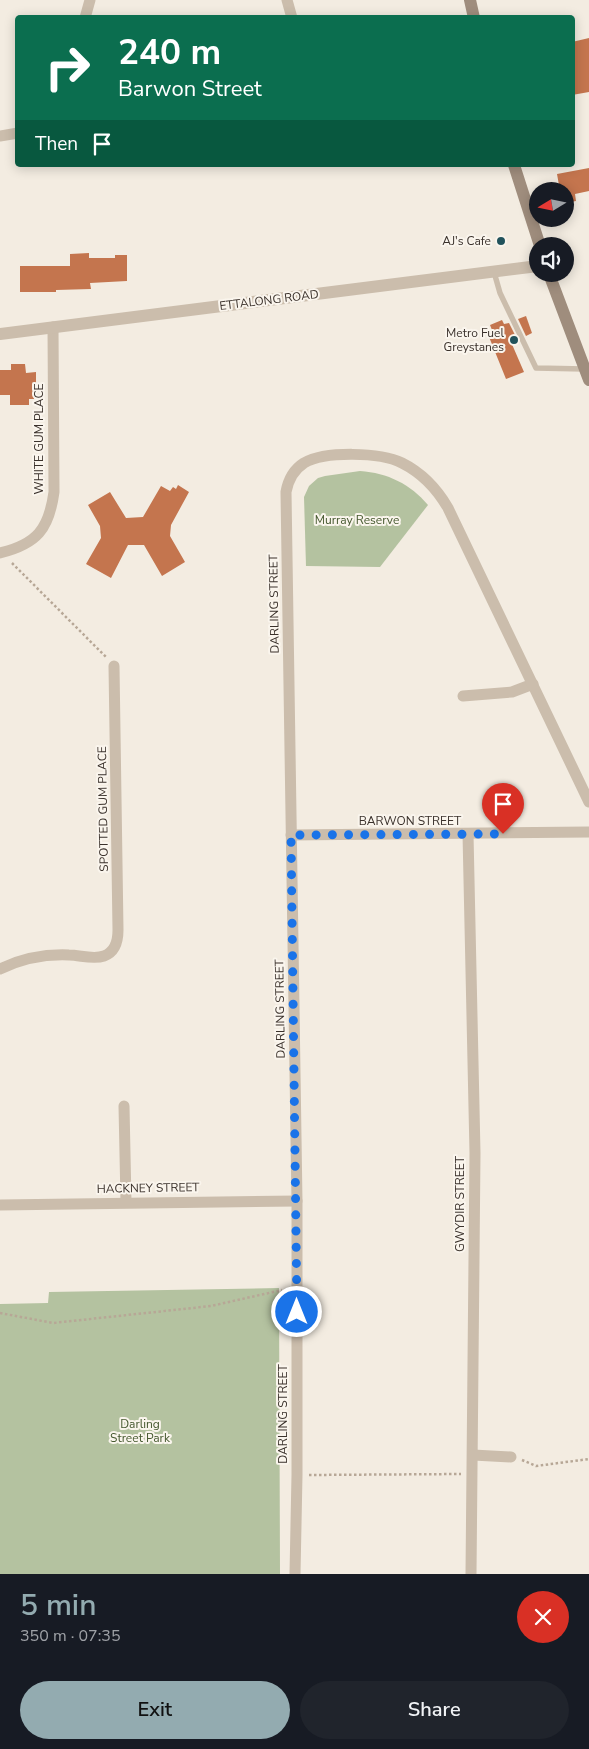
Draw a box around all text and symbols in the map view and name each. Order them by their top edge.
text: 240 m [118,29,221,76]
icon: right [35,35,100,100]
text: Barwon Street [118,74,262,104]
icon: arrive [88,130,116,158]
text: Then [35,131,78,157]
north arrow [529,182,574,228]
map controls [529,182,574,282]
place label: AJ's Cafe [442,233,491,249]
marker: AJ's Cafe [495,235,507,247]
button: sound [529,237,574,282]
street label: ETTALONG ROAD [218,286,320,314]
place label: Metro Fuel Greystanes [443,325,504,355]
marker: Metro Fuel Greystanes [508,334,520,346]
street label: WHITE GUM PLACE [31,383,47,495]
park label: Murray Reserve [315,512,399,528]
street label: DARLING STREET [265,553,283,654]
street label: SPOTTED GUM PLACE [94,746,112,872]
pin [482,783,524,834]
icon: arrive [489,790,517,818]
street label: BARWON STREET [359,813,462,829]
street label: DARLING STREET [271,958,289,1059]
street label: GWYDIR STREET [452,1155,468,1252]
street label: HACKNEY STREET [96,1179,200,1197]
position arrow [270,1285,322,1337]
street label: DARLING STREET [275,1364,291,1464]
park label: Darling Street Park [110,1416,171,1446]
text: 5 min [20,1585,96,1626]
button: close [517,1591,569,1643]
text: 350 m · 07:35 [20,1625,121,1647]
button: Exit [20,1681,290,1739]
button: Share [300,1681,569,1739]

